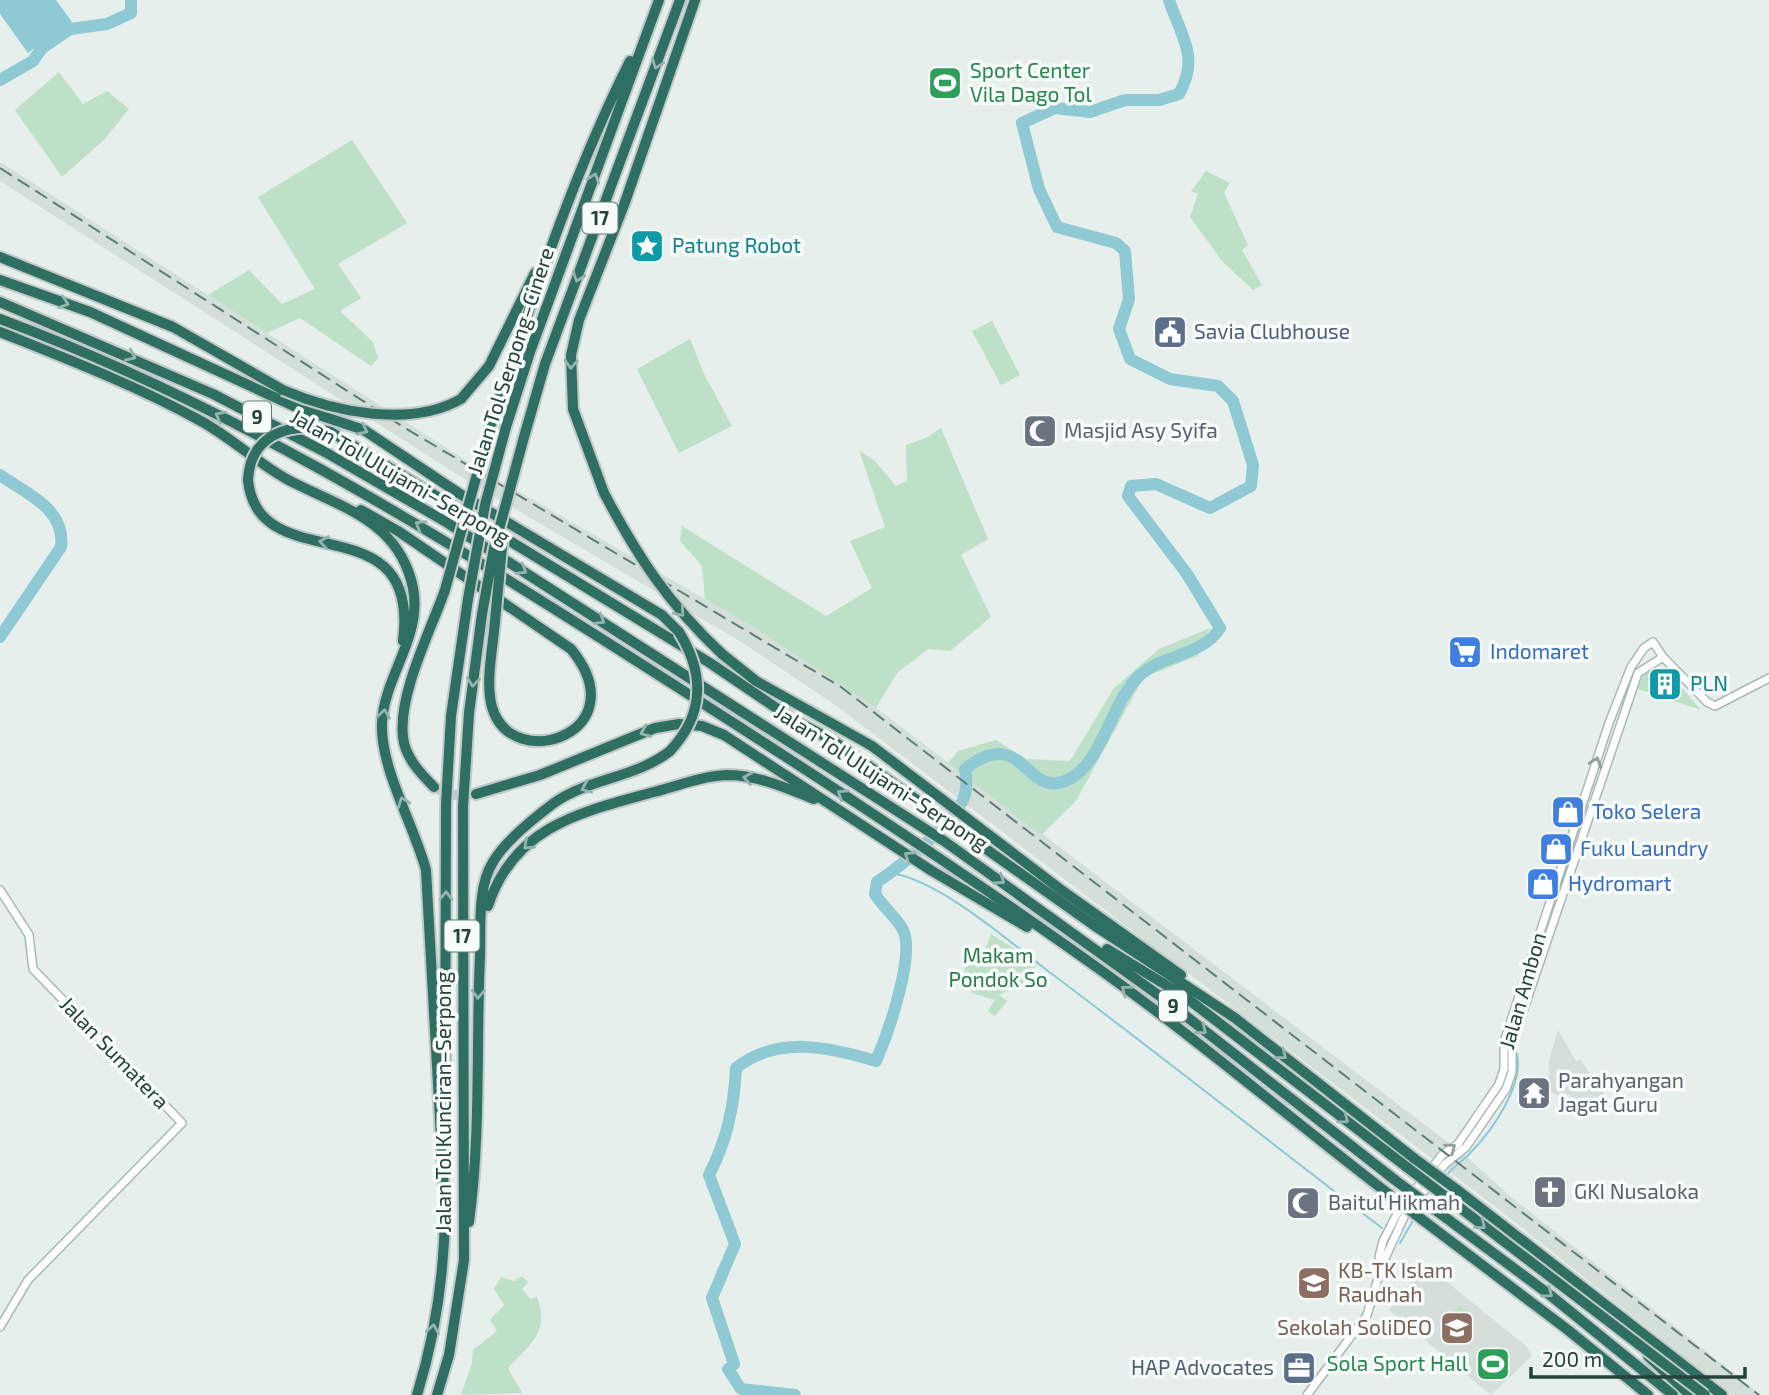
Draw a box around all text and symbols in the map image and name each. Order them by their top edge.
place label: Sport Center Vila Dago Tol [970,57,1092,106]
one-way arrow [651,58,665,70]
sports icon: Sport Center Vila Dago Tol [926,64,964,102]
one-way arrow [585,172,599,184]
road number: 17 [582,202,618,233]
place icon: Patung Robot [628,227,666,265]
place label: Patung Robot [672,232,801,257]
street label: Jalan Tol Serpong–Cinere [461,244,558,477]
one-way arrow [572,271,586,283]
one-way arrow [58,295,70,309]
public building icon: Savia Clubhouse [1151,313,1189,351]
place label: Savia Clubhouse [1194,318,1350,343]
one-way arrow [124,348,136,362]
one-way arrow [564,359,579,370]
road number: 9 [243,402,271,432]
street label: Jalan Tol Ulujami–Serpong [286,403,515,550]
one-way arrow [215,410,228,424]
mosque icon: Masjid Asy Syifa [1021,412,1059,450]
place label: Masjid Asy Syifa [1064,417,1218,443]
one-way arrow [356,422,368,436]
one-way arrow [414,521,427,534]
one-way arrow [318,535,330,550]
one-way arrow [514,562,527,575]
one-way arrow [672,604,684,617]
one-way arrow [593,611,606,624]
supermarket icon: Indomaret [1446,633,1484,671]
place label: Indomaret [1490,638,1589,663]
building icon: PLN [1646,665,1684,703]
place label: PLN [1690,670,1728,695]
one-way arrow [466,676,481,687]
street label: Jalan Tol Ulujami–Serpong [770,698,993,856]
one-way arrow [376,708,391,720]
one-way arrow [640,724,652,738]
one-way arrow [1588,757,1602,769]
one-way arrow [742,771,754,786]
one-way arrow [580,780,593,794]
one-way arrow [837,790,850,803]
shop icon: Toko Selera [1549,793,1587,831]
one-way arrow [398,797,412,809]
place label: Toko Selera [1592,798,1701,823]
shop icon: Fuku Laundry [1537,830,1575,868]
place label: Fuku Laundry [1580,835,1708,860]
one-way arrow [523,837,536,849]
one-way arrow [904,852,917,864]
shop icon: Hydromart [1524,865,1562,903]
place label: Hydromart [1568,870,1672,895]
one-way arrow [992,872,1005,884]
one-way arrow [438,890,454,901]
road number: 17 [444,920,480,952]
street label: Jalan Ambon [1493,929,1550,1052]
park label: Makam Pondok So [948,942,1048,991]
street label: Jalan Tol Kunciran–Serpong [430,971,455,1232]
one-way arrow [1121,986,1134,999]
one-way arrow [471,989,486,1000]
road number: 9 [1159,990,1187,1022]
street label: Jalan Sumatera [55,991,175,1113]
one-way arrow [1195,1021,1207,1034]
one-way arrow [1275,1047,1287,1060]
place label: Parahyangan Jagat Guru [1558,1067,1684,1116]
temple icon: Parahyangan Jagat Guru [1515,1074,1553,1112]
one-way arrow [1337,1111,1349,1123]
one-way arrow [1443,1144,1455,1156]
church icon: GKI Nusaloka [1531,1173,1569,1211]
place label: GKI Nusaloka [1574,1178,1699,1203]
mosque icon: Baitul Hikmah [1284,1184,1322,1222]
place label: Baitul Hikmah [1328,1189,1460,1214]
one-way arrow [1474,1216,1486,1229]
place label: KB-TK Islam Raudhah [1338,1257,1453,1306]
school or university icon: KB-TK Islam Raudhah [1295,1264,1333,1302]
one-way arrow [1540,1285,1552,1298]
school or university icon: Sekolah SoliDEO [1438,1309,1476,1347]
place label: Sekolah SoliDEO [1277,1314,1432,1339]
one-way arrow [425,1323,440,1335]
scale bar [1531,1336,1744,1380]
sports icon: Sola Sport Hall [1474,1345,1512,1383]
text: 200 m [1542,1346,1602,1371]
office icon: HAP Advocates [1280,1349,1318,1387]
place label: Sola Sport Hall [1327,1350,1469,1375]
place label: HAP Advocates [1131,1354,1274,1379]

